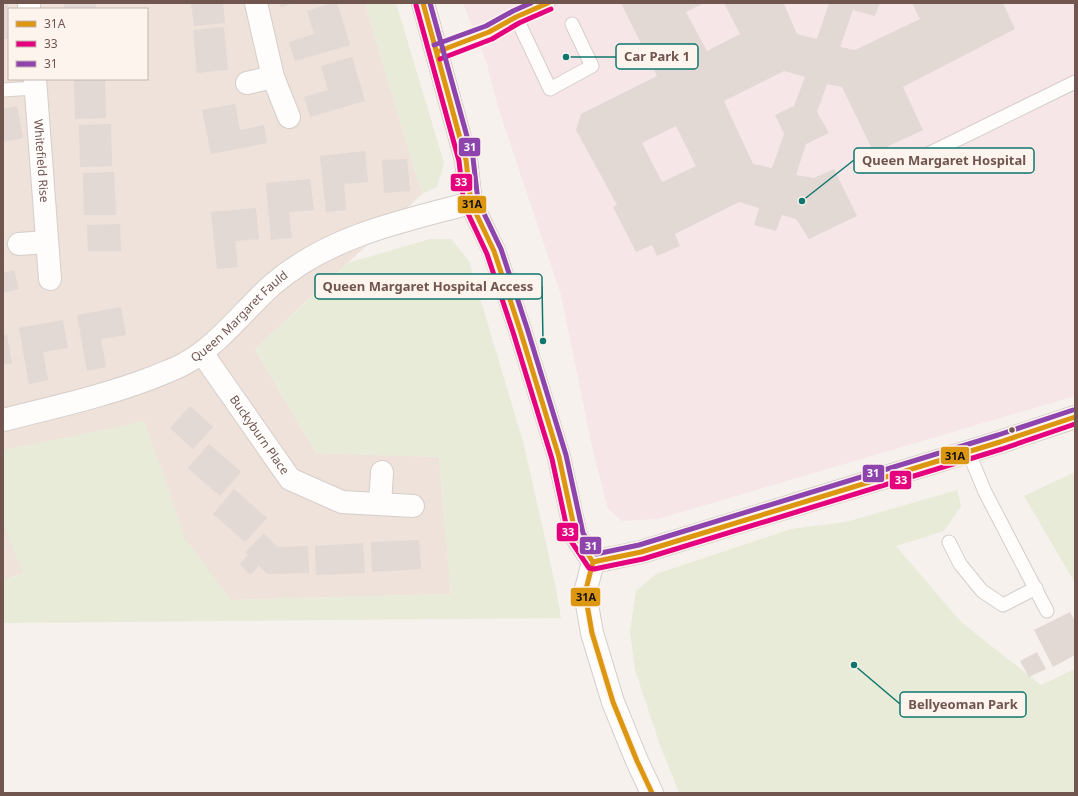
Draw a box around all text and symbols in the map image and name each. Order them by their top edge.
legend [8,8,148,80]
text: 31A [44,15,66,32]
text: 33 [44,35,58,52]
callout: Car Park 1 [616,44,698,69]
text: Car Park 1 [624,47,690,65]
text: 31 [44,55,58,72]
street label: Whitefield Rise [30,118,53,203]
line badge: 31 [458,137,481,157]
text: 31 [464,139,476,154]
callout: Queen Margaret Hospital [854,148,1034,173]
text: Queen Margaret Hospital [862,151,1026,169]
line badge: 33 [450,173,473,192]
text: 33 [455,174,467,189]
line badge: 31A [457,195,487,214]
text: 31A [462,196,482,211]
street label: Queen Margaret Fauld [187,266,291,366]
callout: Queen Margaret Hospital Access [315,274,542,299]
text: Queen Margaret Hospital Access [323,277,533,295]
street label: Buckyburn Place [226,391,294,478]
unlabelled marker [1007,425,1017,435]
line badge: 31A [940,446,970,465]
text: 31A [945,448,965,463]
line badge: 31 [862,464,885,483]
text: 31 [867,465,879,480]
line badge: 33 [889,470,912,490]
text: 33 [895,472,907,487]
line badge: 33 [556,522,579,542]
text: 33 [562,524,574,539]
line badge: 31 [579,536,602,555]
text: 31 [585,538,597,553]
line badge: 31A [570,587,601,607]
text: 31A [576,589,596,604]
callout: Bellyeoman Park [900,692,1026,717]
text: Bellyeoman Park [908,695,1019,713]

